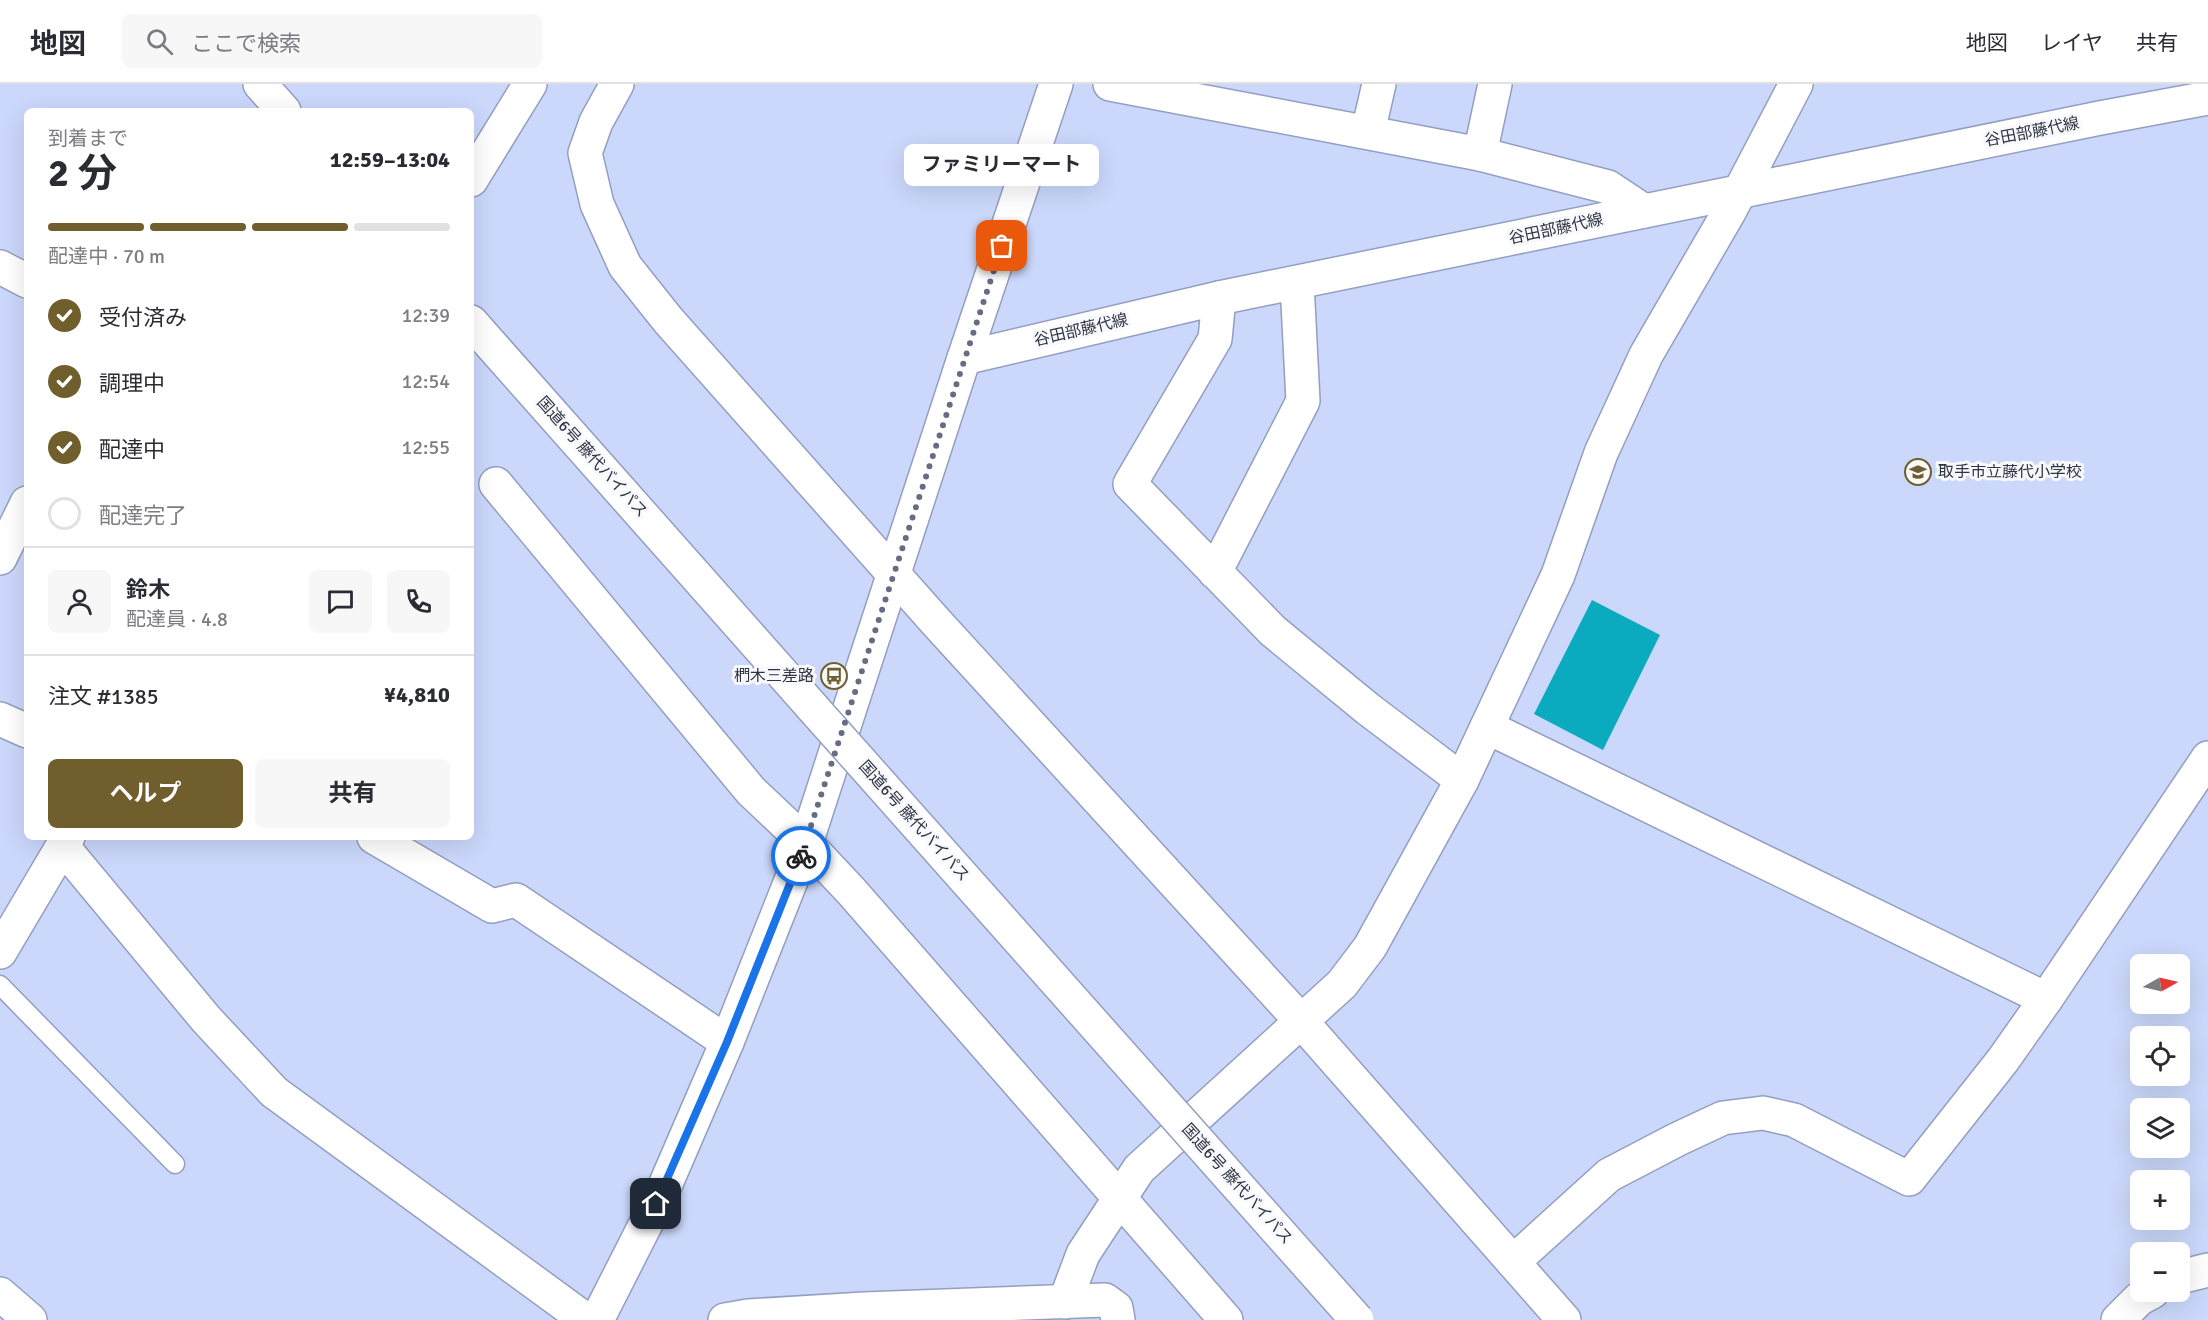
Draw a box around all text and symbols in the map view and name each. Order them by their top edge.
search box [122,14,542,68]
icon: search [143,25,176,58]
text: 地図 [30,27,86,61]
text: ここで検索 [191,30,301,57]
text: 地図 [1966,30,2008,56]
text: レイヤ [2041,30,2103,56]
text: 共有 [2136,30,2178,56]
street label: 谷田部藤代線 [1983,113,2081,151]
text: 到着まで [48,126,128,151]
callout: ファミリーマート [904,144,1100,186]
text: 12:59–13:04 [330,146,450,173]
text: 2 分 [48,149,117,197]
text: ファミリーマート [922,152,1082,177]
street label: 谷田部藤代線 [1507,209,1605,249]
pin [976,220,1027,271]
icon: bag [985,229,1018,262]
text: 配達中 · 70 m [48,244,165,269]
icon: check [48,299,81,332]
text: 12:39 [401,303,450,328]
text: 受付済み [99,304,187,331]
street label: 谷田部藤代線 [1032,309,1130,351]
icon: check [48,365,81,398]
text: 12:54 [401,369,450,394]
text: 調理中 [99,370,165,397]
street label: 国道6号 藤代バイパス [532,392,652,522]
icon: check [48,431,81,464]
text: 12:55 [401,435,450,460]
text: 配達中 [99,436,165,463]
school or university icon: 取手市立藤代小学校 [1903,457,1933,487]
place label: 取手市立藤代小学校 [1938,462,2082,482]
text: 配達完了 [99,502,187,529]
button: person [48,570,111,633]
button: chat [309,570,372,633]
button: phone [387,570,450,633]
text: 鈴木 [126,576,170,603]
text: 配達員 · 4.8 [126,607,228,632]
bus stop icon: 椚木三差路 [819,661,849,691]
place label: 椚木三差路 [734,666,814,686]
text: ¥4,810 [384,681,450,708]
text: 注文 #1385 [48,683,159,710]
street label: 国道6号 藤代バイパス [854,756,974,886]
button: ヘルプ [48,759,243,828]
button: 共有 [255,759,450,828]
courier [771,826,831,886]
icon: bike [785,840,818,873]
north arrow [2130,954,2190,1014]
map controls [2130,954,2190,1302]
button: locate [2130,1026,2190,1086]
button: layers [2130,1098,2190,1158]
street label: 国道6号 藤代バイパス [1177,1119,1297,1249]
button: + [2130,1170,2190,1230]
pin [630,1178,681,1229]
icon: home [639,1187,672,1220]
button: − [2130,1242,2190,1302]

